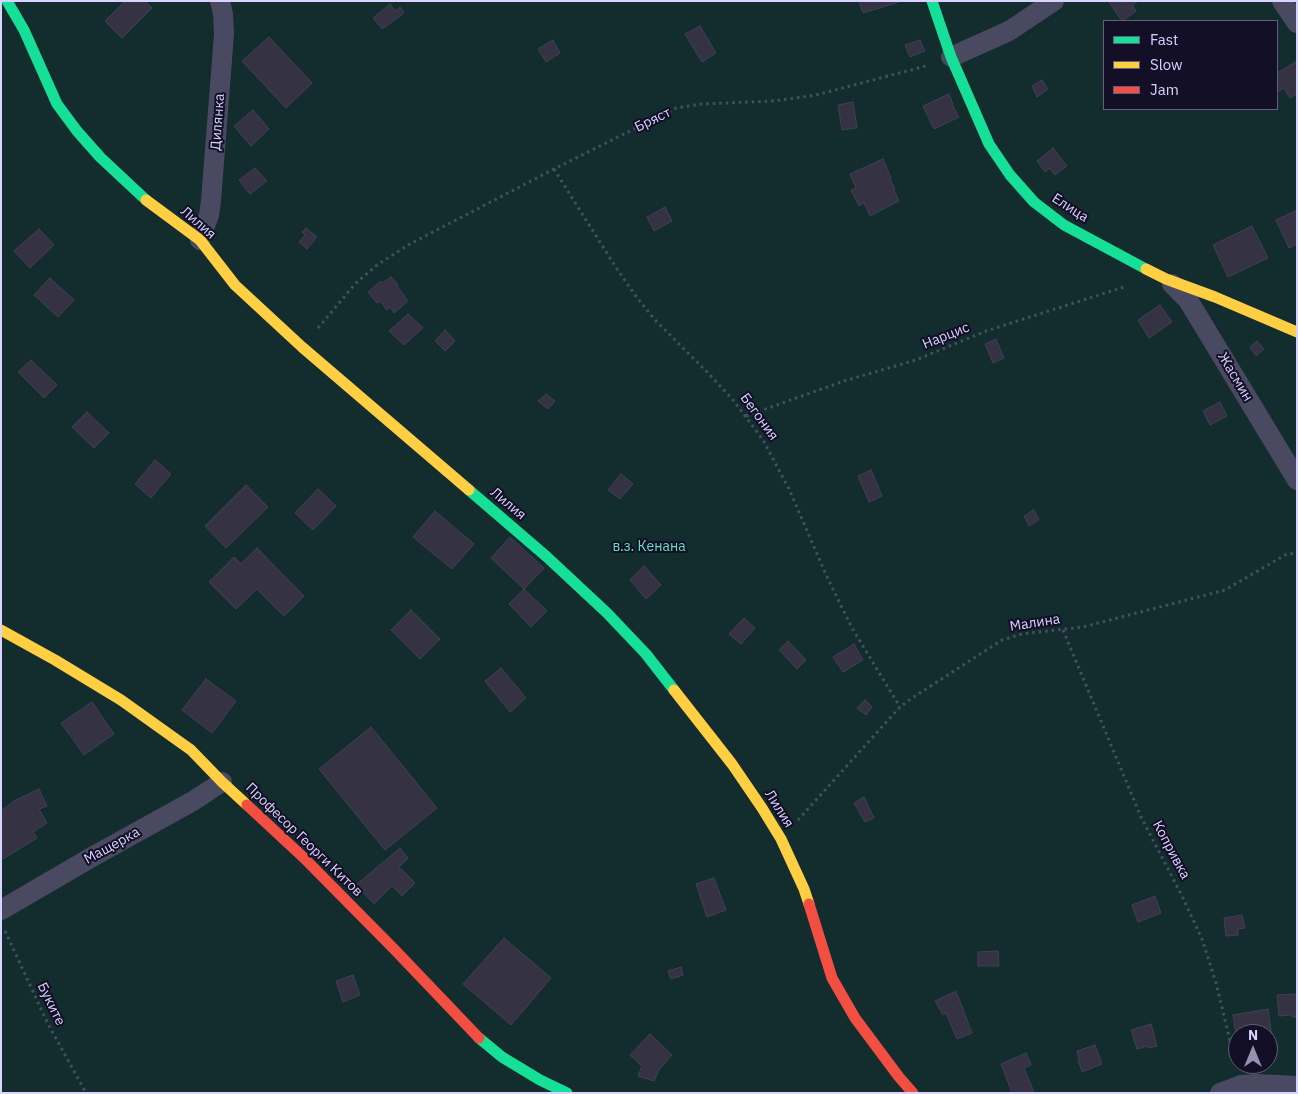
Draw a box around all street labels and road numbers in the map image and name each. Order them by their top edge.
street label: Дилянка [208,93,228,151]
street label: Бряст [632,104,674,136]
street label: Елица [1049,190,1091,226]
street label: Лилия [177,203,219,243]
street label: Нарцис [920,319,972,353]
street label: Жасмин [1214,349,1256,405]
street label: Бегония [736,390,782,444]
street label: Лилия [487,484,529,524]
street label: Малина [1009,611,1061,635]
street label: Професор Георги Китов [242,780,366,900]
street label: Лилия [761,787,797,831]
street label: Копривка [1149,818,1193,882]
street label: Мащерка [81,824,143,868]
street label: Буките [33,980,69,1028]

